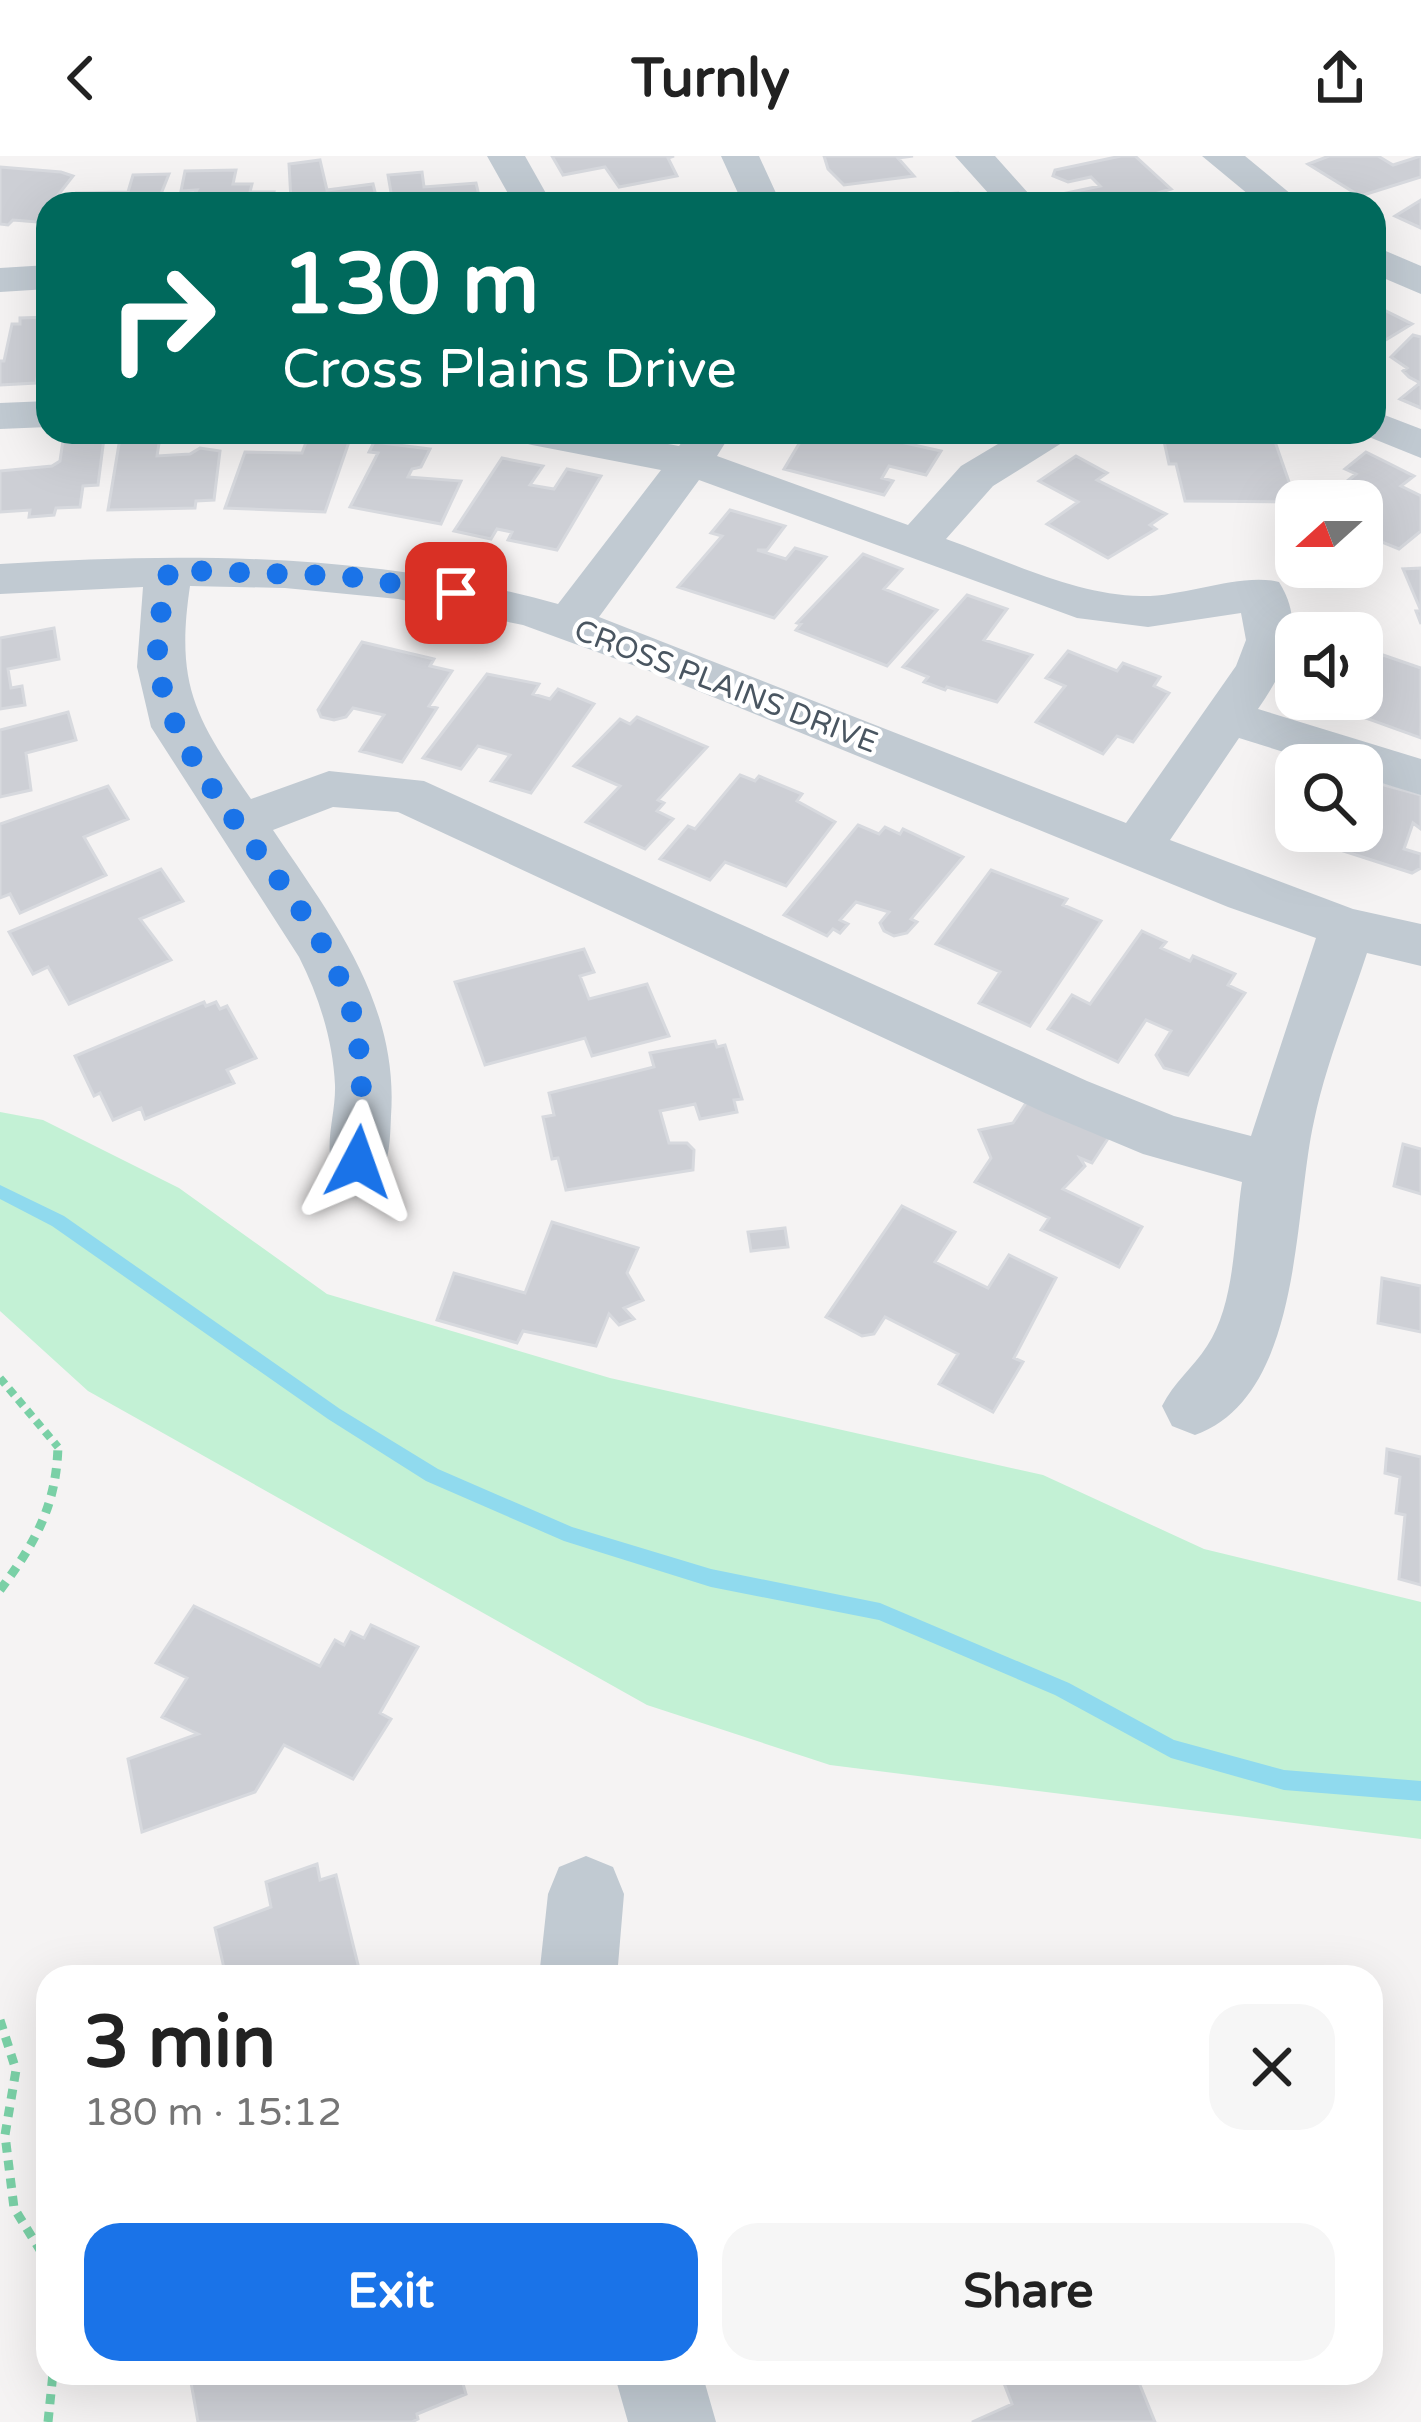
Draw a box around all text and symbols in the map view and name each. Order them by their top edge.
icon: back [48,45,114,111]
icon: share [1307,45,1373,111]
text: Turnly [631,46,790,111]
text: 130 m [282,235,539,336]
icon: right [84,240,240,396]
text: Cross Plains Drive [282,337,737,402]
north arrow [1275,480,1383,588]
map controls [1275,480,1383,852]
pin [405,542,507,644]
icon: arrive [423,560,489,626]
street label: CROSS PLAINS DRIVE [569,612,883,761]
button: sound [1275,612,1383,720]
button: search [1275,744,1383,852]
position arrow [295,1099,421,1225]
text: 3 min [84,2000,276,2087]
button: close [1209,2004,1335,2130]
text: 180 m · 15:12 [84,2089,342,2136]
button: Exit [84,2223,698,2361]
button: Share [722,2223,1335,2361]

